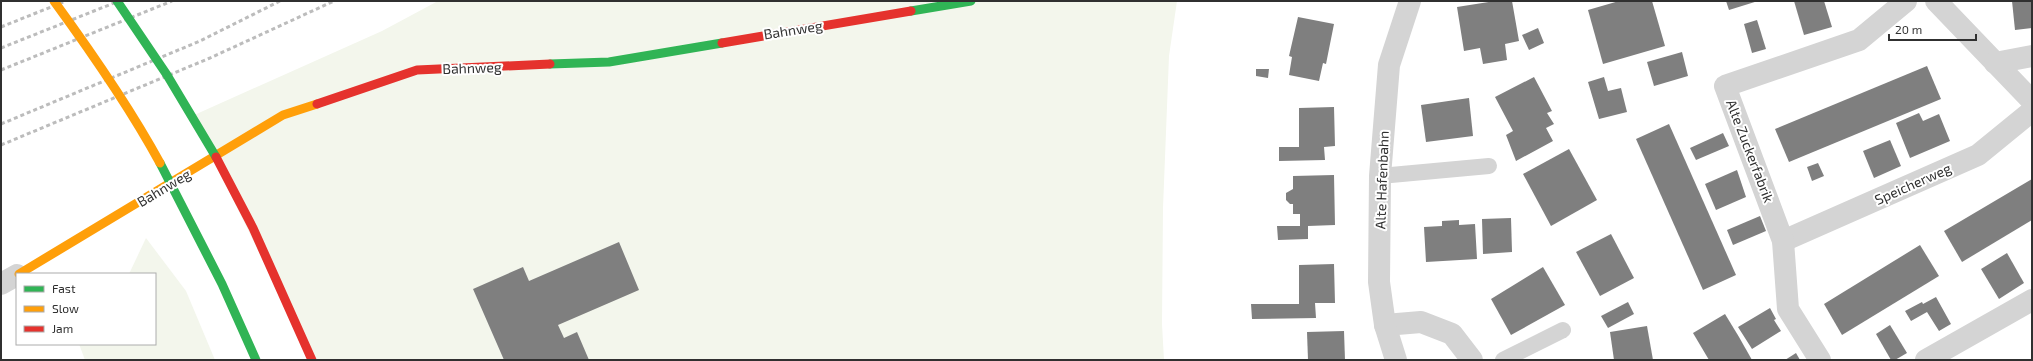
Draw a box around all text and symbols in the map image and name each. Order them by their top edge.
street label: Bahnweg [762,16,824,43]
scale bar [1889,16,1976,42]
text: 20 m [1895,22,1922,36]
street label: Bahnweg [442,58,502,77]
street label: Alte Zuckerfabrik [1723,97,1778,205]
street label: Alte Hafenbahn [1371,130,1392,230]
street label: Speicherweg [1872,159,1954,208]
street label: Bahnweg [134,165,194,210]
legend [16,273,156,345]
text: Fast [52,281,76,295]
text: Slow [52,301,79,315]
text: Jam [52,321,73,335]

